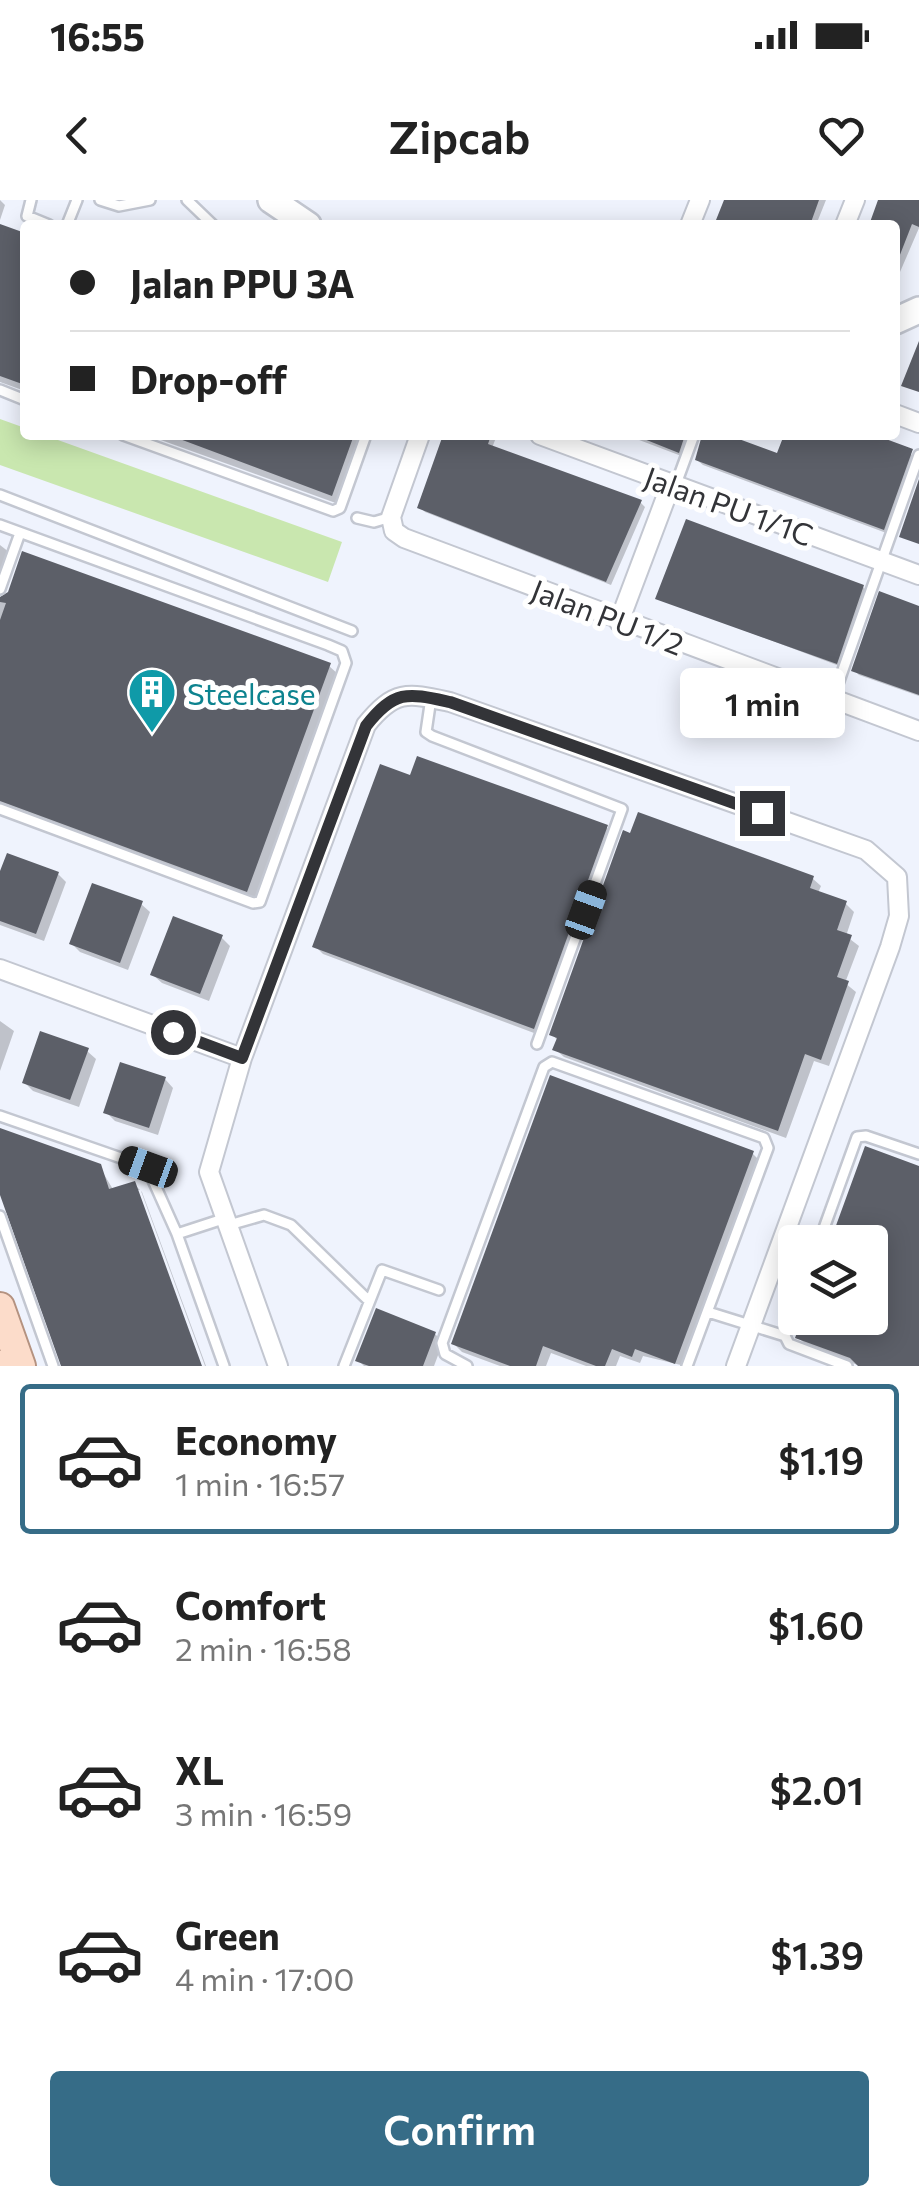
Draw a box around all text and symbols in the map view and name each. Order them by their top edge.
text: 16:55 [50,12,145,59]
icon: back [50,108,105,163]
text: Zipcab [389,108,530,163]
icon: heart [814,108,869,163]
text: Jalan PPU 3A [130,259,355,306]
text: Drop-off [130,355,287,402]
street label: Jalan PU 1/1C [640,457,818,553]
street label: Jalan PU 1/2 [527,570,689,662]
building icon: Steelcase [126,666,178,734]
callout: 1 min [680,668,844,738]
place label: Steelcase [187,674,316,711]
text: 1 min [725,683,800,723]
route end [740,791,785,836]
car [562,877,610,943]
route start [151,1010,196,1055]
car [115,1143,181,1191]
map controls [778,1225,888,1335]
button: layers [778,1225,888,1335]
icon: car [55,1414,145,1504]
text: Economy [175,1416,337,1463]
text: $1.19 [778,1436,864,1483]
text: 1 min · 16:57 [175,1463,345,1503]
icon: car [55,1579,145,1669]
text: Comfort [175,1581,326,1628]
text: $1.60 [768,1601,864,1648]
text: 2 min · 16:58 [175,1628,352,1668]
icon: car [55,1744,145,1834]
text: XL [175,1746,224,1793]
text: $2.01 [770,1766,864,1813]
text: 3 min · 16:59 [175,1793,352,1833]
icon: car [55,1909,145,1999]
text: Green [175,1911,280,1958]
text: $1.39 [770,1931,864,1978]
text: 4 min · 17:00 [175,1958,355,1998]
button: Confirm [50,2071,869,2186]

